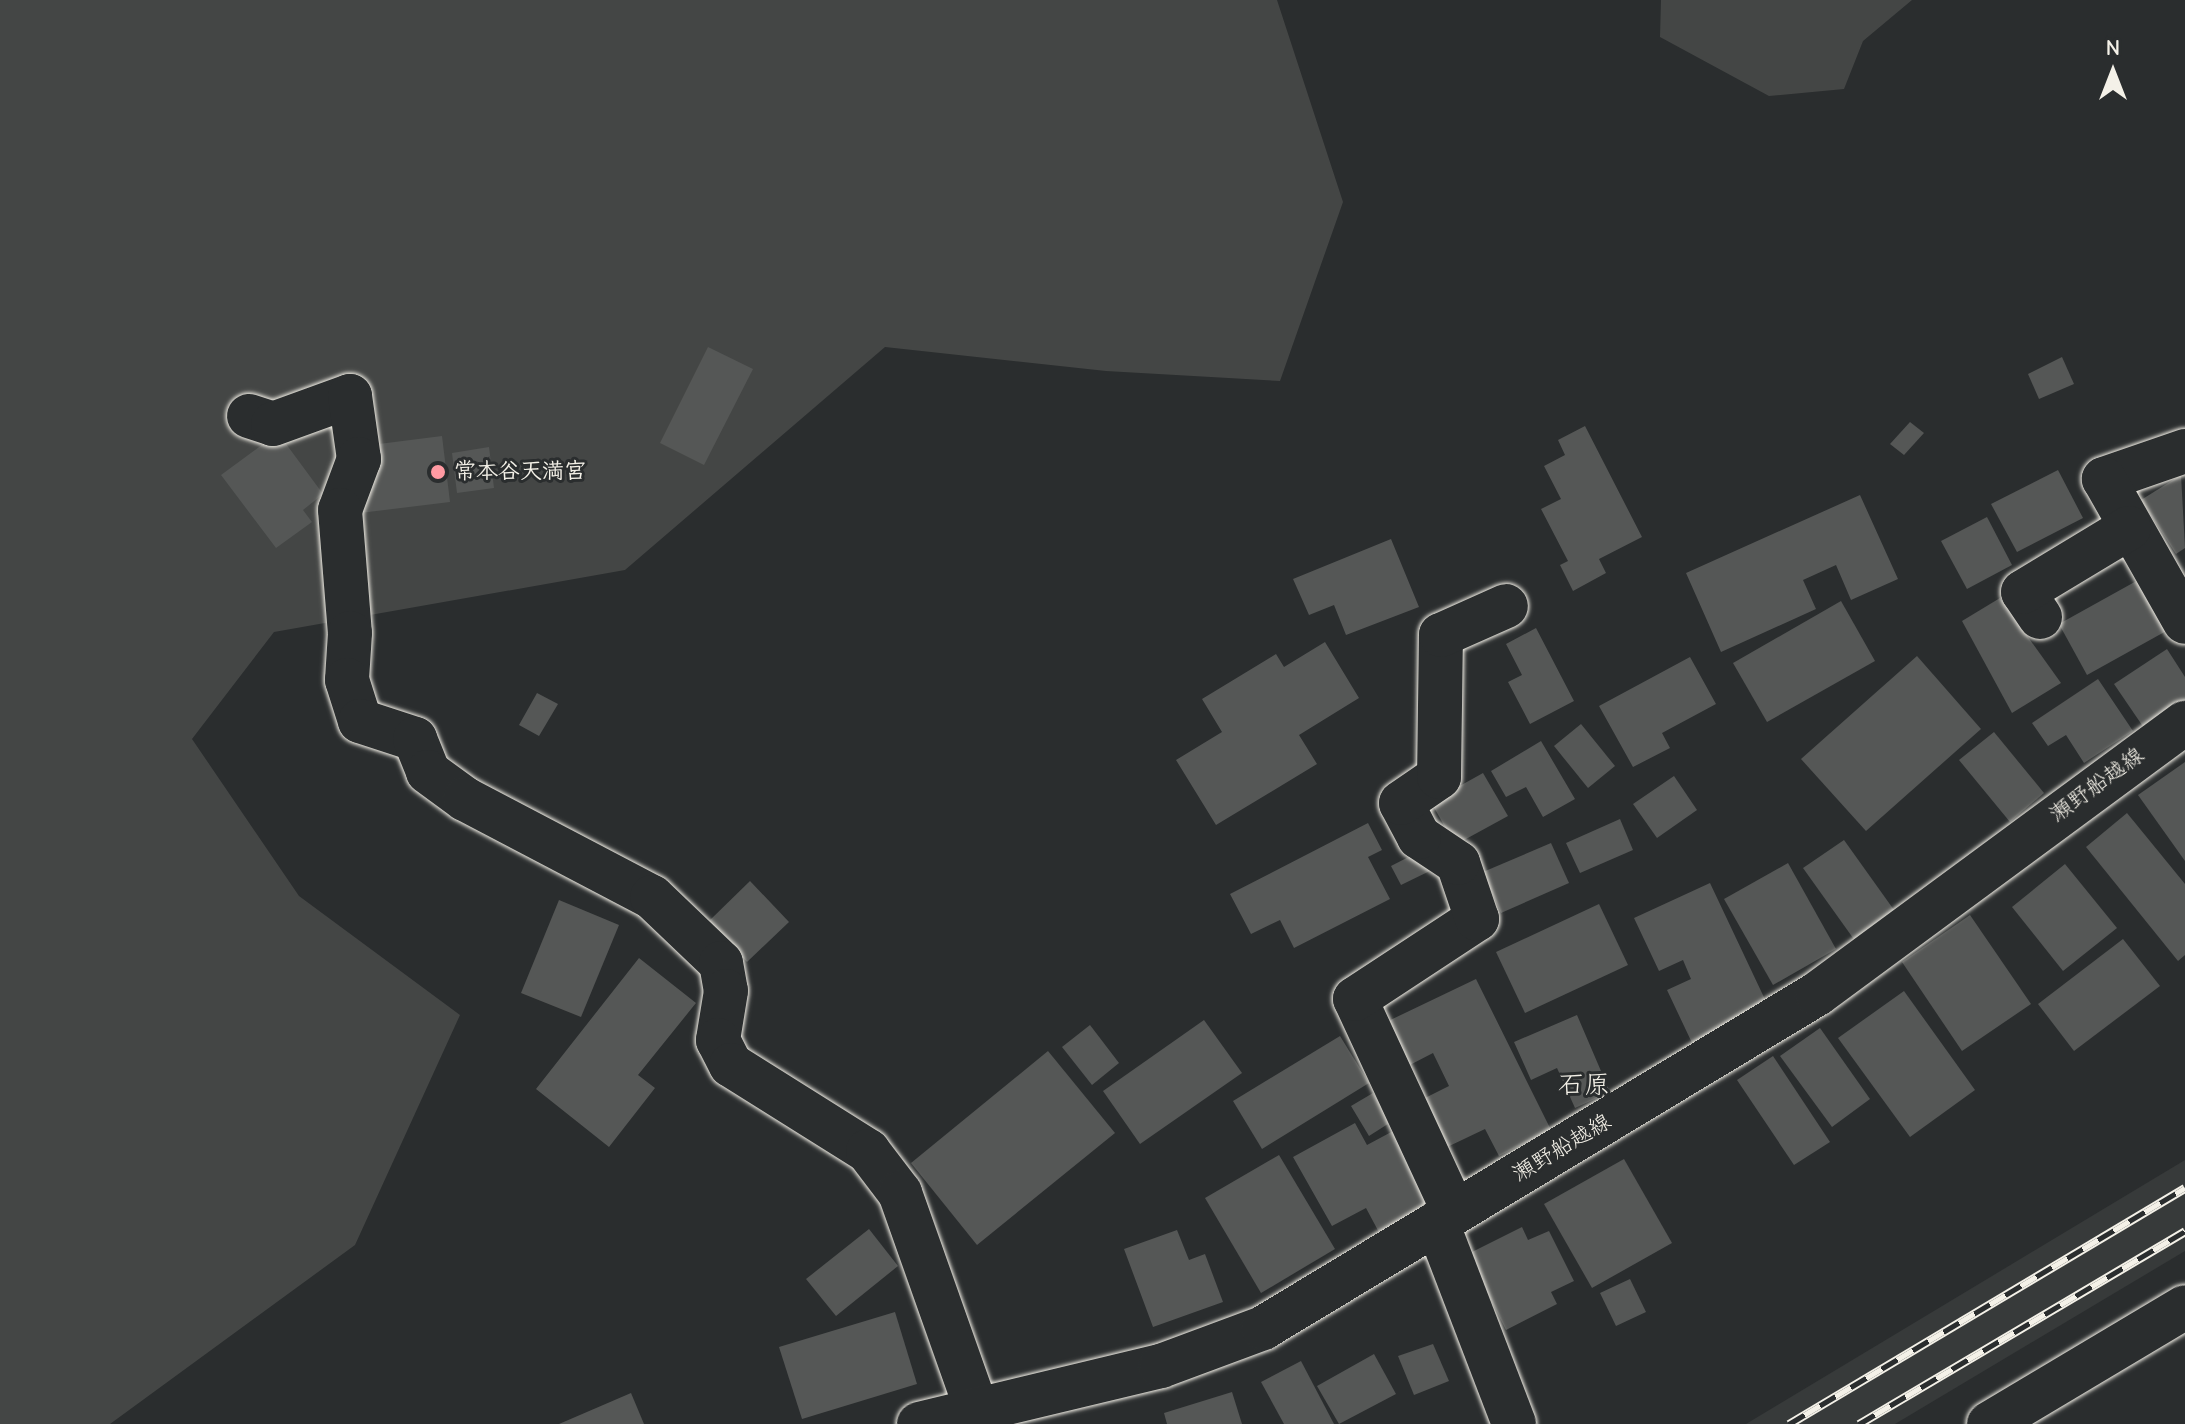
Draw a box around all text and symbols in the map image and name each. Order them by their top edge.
north arrow [2073,32,2153,112]
text: N [2106,35,2120,61]
place label: 常本谷天満宮 [454,459,586,485]
marker: 常本谷天満宮 [429,463,447,481]
street label: 瀬野船越線 [2045,742,2149,828]
district label: 石原 [1558,1070,1610,1102]
street label: 瀬野船越線 [1508,1108,1616,1188]

